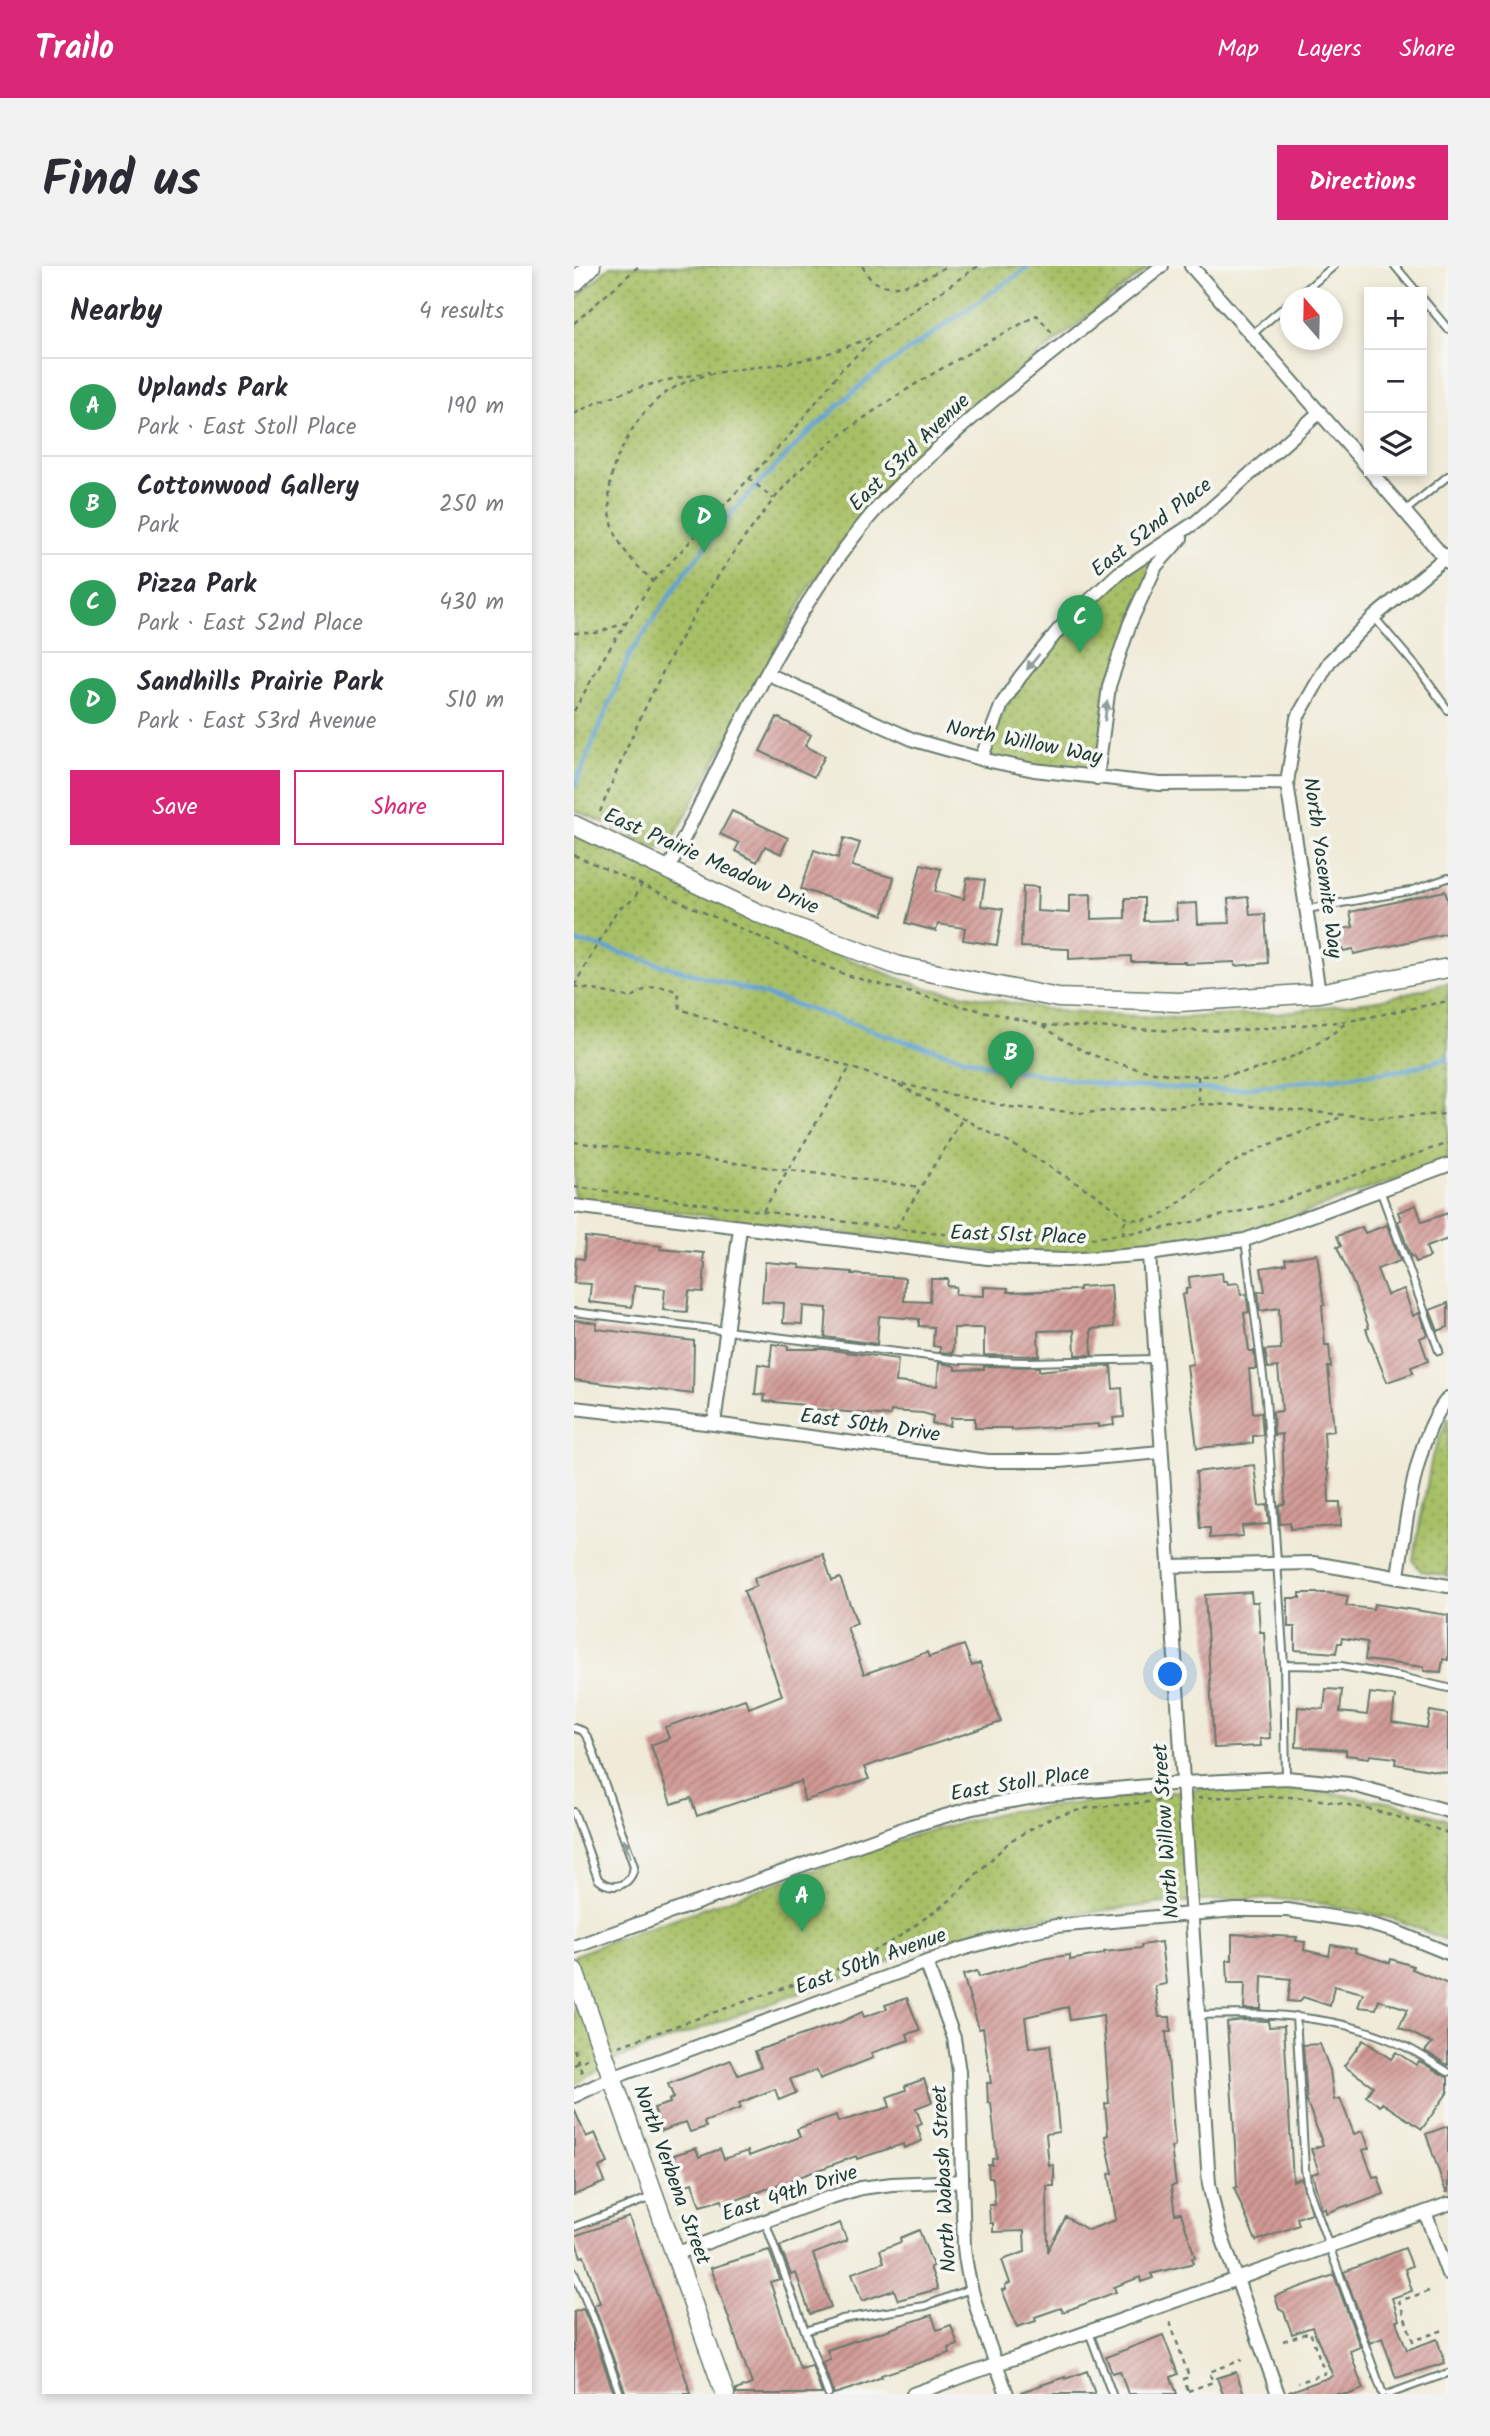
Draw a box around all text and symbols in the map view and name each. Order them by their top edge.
text: Trailo [35,23,114,76]
text: Map [1217,30,1259,69]
text: Layers [1297,30,1361,69]
text: Share [1399,30,1455,69]
text: Find us [42,143,200,221]
button: Directions [1277,145,1448,220]
north arrow [1280,287,1343,350]
map controls [1364,287,1427,476]
button: + [1364,287,1427,350]
text: Nearby [70,288,162,336]
text: 4 results [419,294,504,330]
button: − [1364,350,1427,413]
text: Uplands Park [137,368,287,410]
street label: East 53rd Avenue [842,386,979,520]
text: A [86,389,100,425]
text: 190 m [447,389,504,425]
text: Park · East Stoll Place [137,410,356,446]
button: layers [1364,413,1427,476]
text: Cottonwood Gallery [137,466,359,508]
street label: East 52nd Place [1084,470,1220,586]
text: B [86,487,100,523]
text: 250 m [439,487,504,523]
pin: D [681,495,727,553]
text: Park [137,508,179,544]
text: Pizza Park [137,564,256,606]
text: C [86,585,100,621]
text: 430 m [439,585,504,621]
pin: C [1057,595,1103,653]
text: Park · East 52nd Place [137,606,363,642]
one-way arrow [1026,652,1041,670]
text: Sandhills Prairie Park [137,662,383,704]
text: D [85,683,101,719]
text: 510 m [445,683,504,719]
one-way arrow [1100,699,1111,721]
text: Park · East 53rd Avenue [137,704,376,740]
street label: North Willow Way [943,712,1105,774]
button: Save [70,770,280,845]
button: Share [294,770,504,845]
street label: North Yosemite Way [1293,775,1351,961]
street label: East Prairie Meadow Drive [598,800,825,925]
pin: B [988,1031,1034,1089]
street label: East 51st Place [949,1217,1087,1255]
street label: East 50th Drive [798,1400,943,1452]
your location [1153,1657,1187,1691]
street label: North Willow Street [1144,1741,1190,1920]
street label: East Stoll Place [948,1757,1092,1811]
one-way arrow [622,1837,633,1858]
pin: A [779,1874,825,1932]
street label: East 50th Avenue [791,1919,952,2005]
street label: North Verbena Street [623,2080,719,2270]
street label: North Wabash Street [924,2084,966,2273]
street label: East 49th Drive [718,2156,863,2231]

